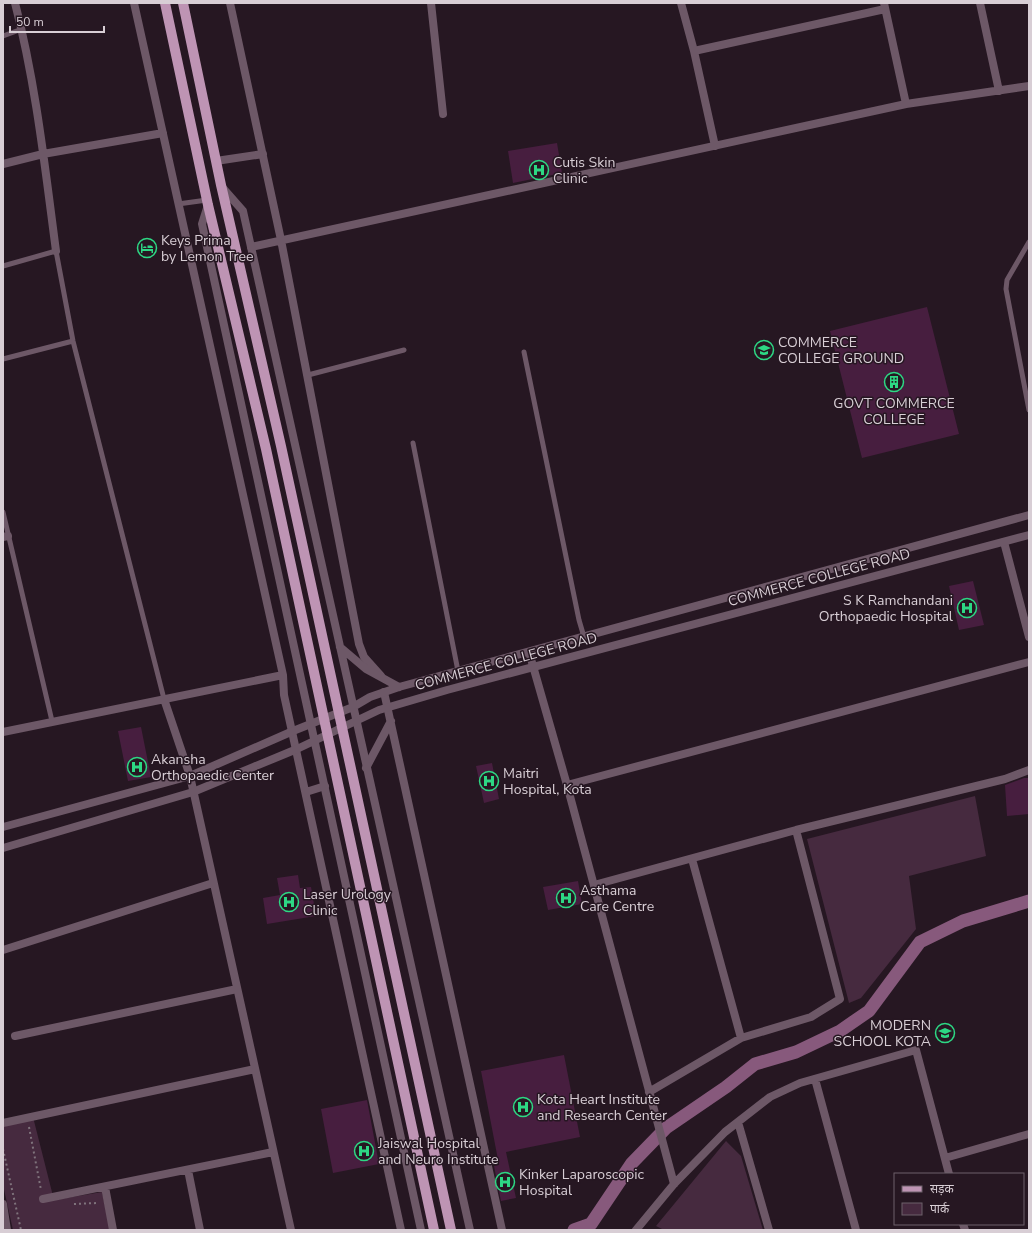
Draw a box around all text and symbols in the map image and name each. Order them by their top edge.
scale bar [10,8,104,34]
text: 50 m [16,14,44,30]
place label: Cutis Skin Clinic [553,153,615,188]
hospital icon: Cutis Skin Clinic [528,159,550,181]
place label: Keys Prima by Lemon Tree [161,231,253,266]
hotel icon: Keys Prima by Lemon Tree [136,237,158,259]
place label: COMMERCE COLLEGE GROUND [778,333,904,368]
school or university icon: COMMERCE COLLEGE GROUND [753,339,775,361]
building icon: GOVT COMMERCE COLLEGE [883,371,905,393]
place label: GOVT COMMERCE COLLEGE [833,394,955,429]
street label: COMMERCE COLLEGE ROAD [726,544,912,611]
place label: S K Ramchandani Orthopaedic Hospital [819,591,954,626]
hospital icon: S K Ramchandani Orthopaedic Hospital [956,597,978,619]
street label: COMMERCE COLLEGE ROAD [413,628,599,695]
place label: Akansha Orthopaedic Center [151,750,274,785]
hospital icon: Akansha Orthopaedic Center [126,756,148,778]
place label: Maitri Hospital, Kota [503,764,592,799]
hospital icon: Maitri Hospital, Kota [478,770,500,792]
place label: Asthama Care Centre [580,881,654,916]
place label: Laser Urology Clinic [303,885,392,920]
hospital icon: Asthama Care Centre [555,887,577,909]
hospital icon: Laser Urology Clinic [278,891,300,913]
place label: MODERN SCHOOL KOTA [834,1016,931,1051]
school or university icon: MODERN SCHOOL KOTA [934,1022,956,1044]
place label: Kota Heart Institute and Research Center [537,1090,667,1125]
hospital icon: Kota Heart Institute and Research Center [512,1096,534,1118]
place label: Jaiswal Hospital and Neuro Institute [377,1134,498,1169]
hospital icon: Jaiswal Hospital and Neuro Institute [353,1140,375,1162]
place label: Kinker Laparoscopic Hospital [519,1165,644,1200]
hospital icon: Kinker Laparoscopic Hospital [494,1171,516,1193]
legend [894,1173,1024,1225]
text: सड़क [930,1181,955,1197]
text: पार्क [930,1201,950,1217]

